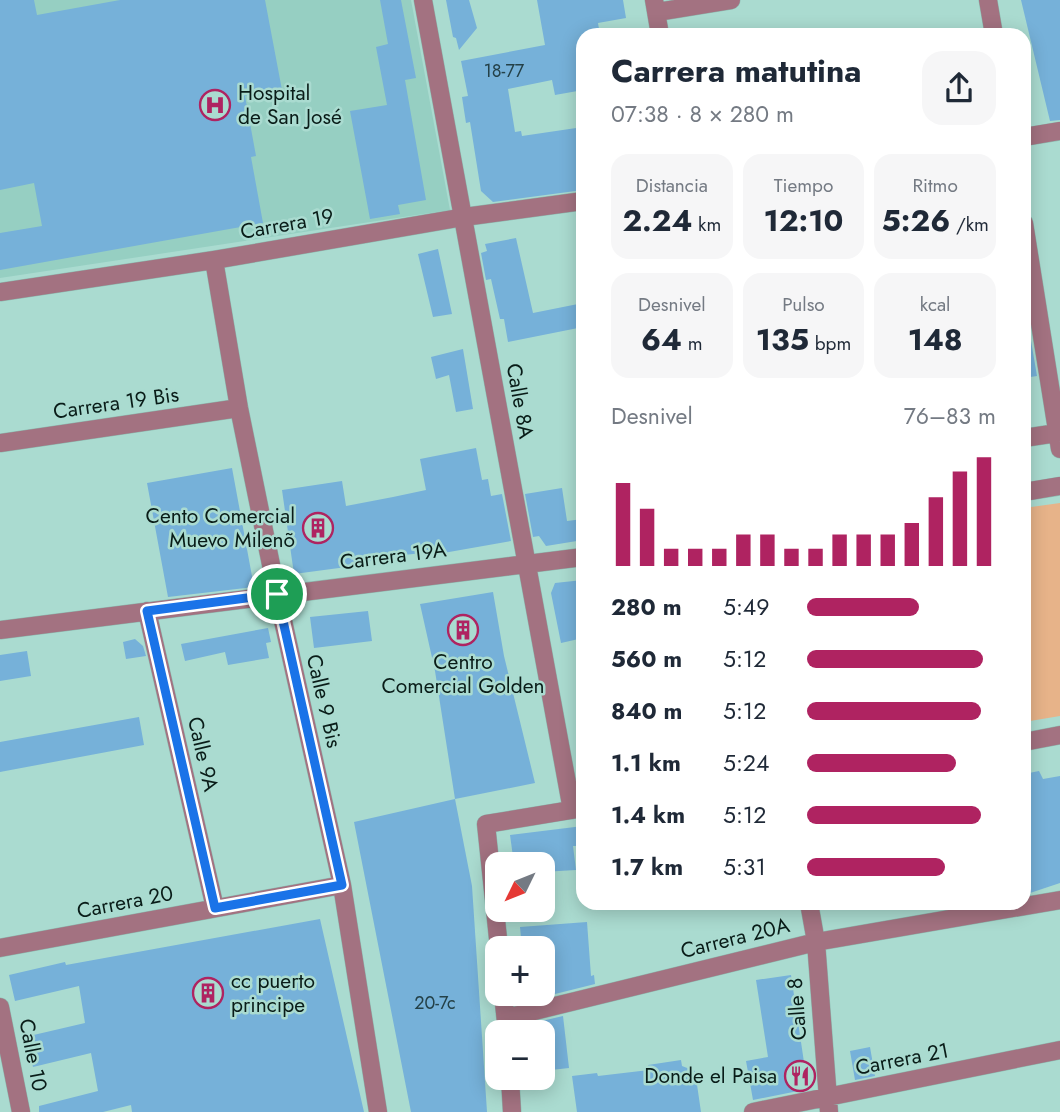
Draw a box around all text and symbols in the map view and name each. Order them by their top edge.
text: Carrera matutina [611,48,862,94]
button: share [922,51,996,125]
house number: 18-77 [484,58,525,84]
place label: Hospital de San José [238,78,342,132]
hospital icon: Hospital de San José [198,88,232,122]
text: 07:38 · 8 × 280 m [611,97,794,131]
text: Distancia [636,172,708,199]
text: Tiempo [774,172,833,199]
text: Ritmo [912,172,958,199]
text: 2.24 [622,199,692,242]
text: 12:10 [764,199,843,242]
text: 5:26 [881,199,950,242]
street label: Carrera 19 [238,201,336,247]
text: km [692,211,721,238]
text: /km [950,211,989,238]
text: Desnivel [638,291,706,318]
text: Pulso [782,291,825,318]
text: kcal [920,291,950,318]
text: 64 [641,318,682,361]
text: 135 [756,318,809,361]
text: 148 [908,318,963,361]
text: m [682,330,703,357]
text: bpm [809,330,851,357]
street label: Calle 8A [499,361,541,441]
street label: Carrera 19 Bis [51,379,181,427]
text: Desnivel [611,399,693,433]
text: 76–83 m [904,399,996,433]
place label: Cento Comercial Muevo Milenõ [146,501,295,555]
building icon: Cento Comercial Muevo Milenõ [301,511,335,545]
street label: Carrera 19A [338,535,448,577]
pin [247,564,307,624]
icon: arrive [258,575,296,613]
text: 280 m [611,590,682,624]
text: 5:49 [723,590,770,624]
building icon: Centro Comercial Golden [446,613,480,647]
text: 560 m [611,642,682,676]
text: 5:12 [723,642,766,676]
place label: Centro Comercial Golden [381,647,545,701]
street label: Calle 9 Bis [299,651,349,751]
text: 840 m [611,694,682,728]
text: 5:12 [723,694,766,728]
street label: Calle 9A [180,714,226,794]
text: 1.1 km [611,746,681,780]
text: 5:24 [723,746,769,780]
text: 1.4 km [611,798,685,832]
text: 5:12 [723,798,766,832]
text: 1.7 km [611,850,683,884]
text: 5:31 [723,850,766,884]
north arrow [485,852,555,922]
map controls [485,852,555,1090]
street label: Carrera 20 [74,878,176,926]
street label: Carrera 20A [677,910,793,966]
button: + [485,936,555,1006]
place label: cc puerto principe [231,966,315,1020]
building icon: cc puerto principe [191,976,225,1010]
street label: Calle 8 [780,977,814,1041]
house number: 20-7c [414,990,456,1016]
street label: Calle 10 [11,1016,55,1094]
button: − [485,1020,555,1090]
street label: Carrera 21 [853,1035,951,1083]
restaurant icon: Donde el Paisa [783,1059,817,1093]
place label: Donde el Paisa [644,1061,777,1091]

